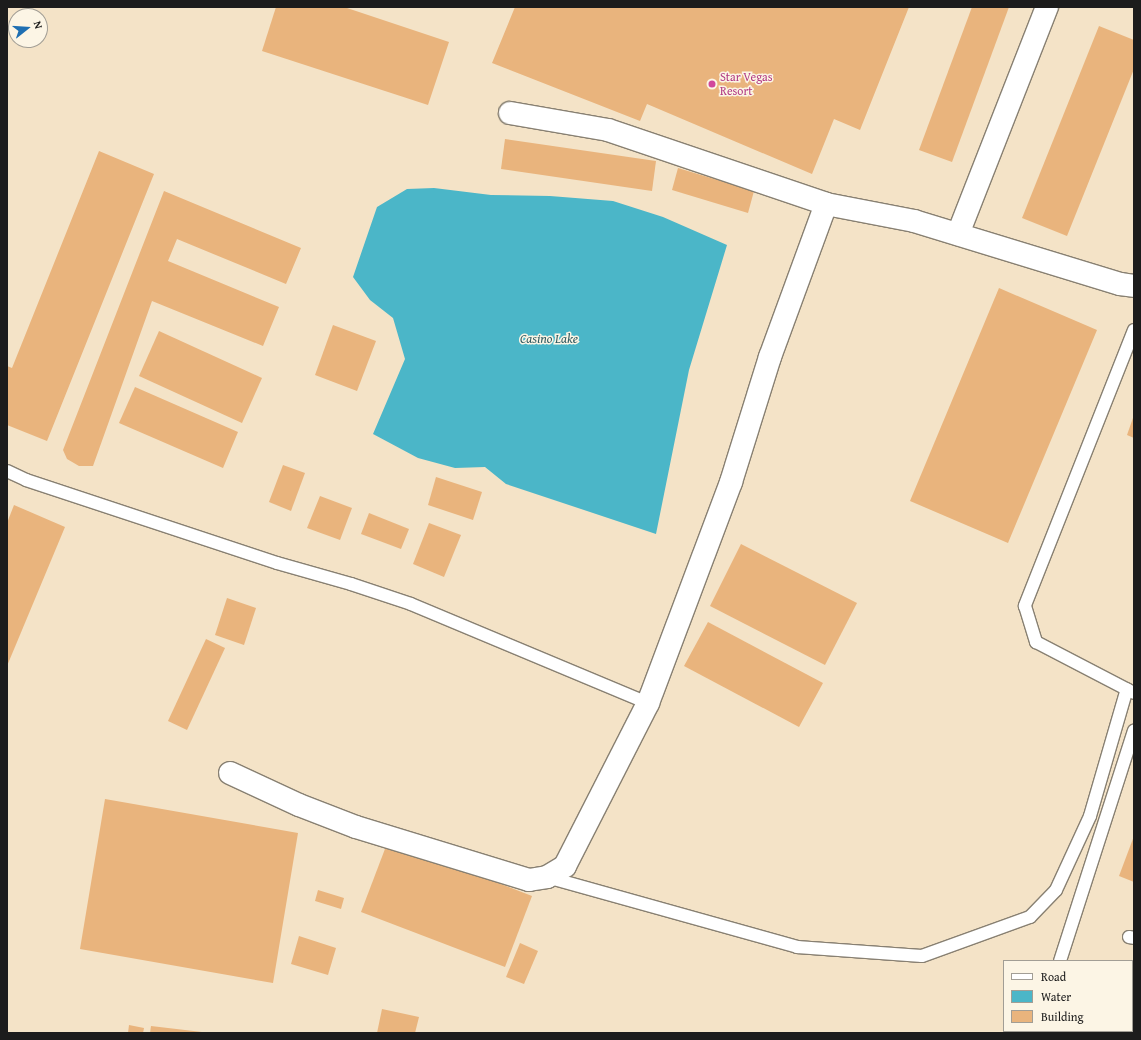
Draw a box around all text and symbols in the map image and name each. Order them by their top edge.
north arrow [8,8,48,48]
text: N [30,19,47,31]
place label: Star Vegas Resort [720,70,773,98]
marker: Star Vegas Resort [707,79,717,89]
water label: Casino Lake [520,331,578,347]
legend [1003,960,1133,1032]
text: Road [1041,968,1066,985]
text: Water [1041,988,1071,1005]
text: Building [1041,1008,1084,1025]

